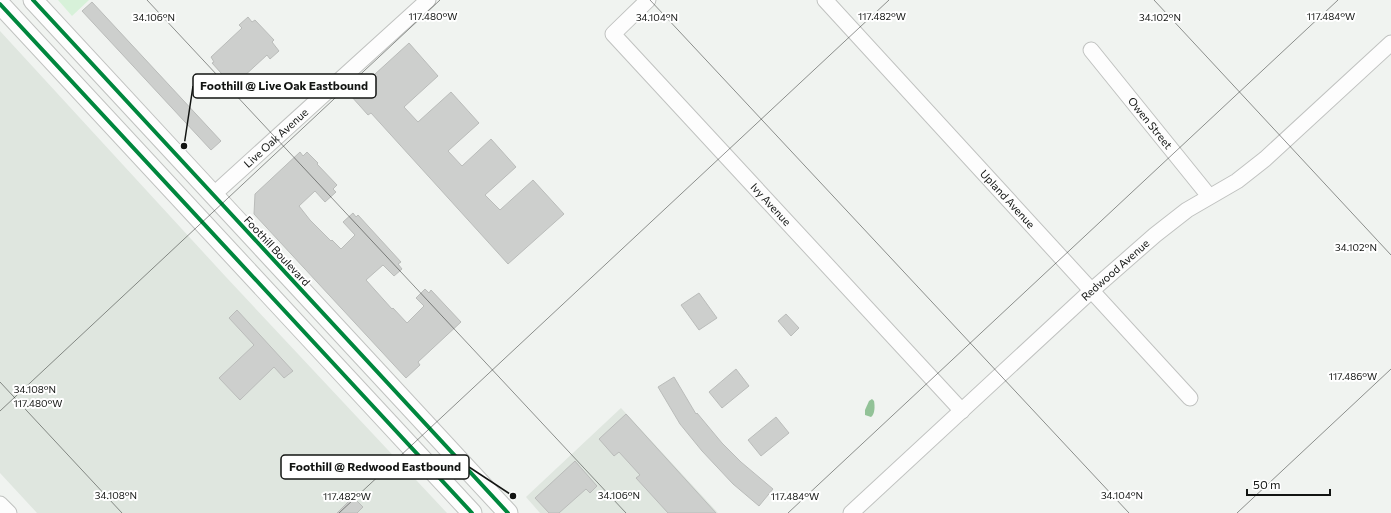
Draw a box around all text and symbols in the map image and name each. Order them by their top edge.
text: 117.480°W [409,10,457,22]
text: 117.482°W [858,10,906,22]
text: 117.484°W [1307,10,1355,22]
text: 34.106°N [133,11,175,23]
text: 34.104°N [636,11,678,23]
text: 34.102°N [1139,11,1181,23]
callout: Foothill @ Live Oak Eastbound [193,74,376,98]
text: Foothill @ Live Oak Eastbound [200,78,368,92]
street label: Owen Street [1126,94,1176,152]
street label: Live Oak Avenue [241,105,311,170]
street label: Upland Avenue [978,167,1038,231]
street label: Ivy Avenue [748,180,794,228]
street label: Foothill Boulevard [242,213,313,288]
street label: Redwood Avenue [1078,236,1152,303]
text: 34.102°N [1335,241,1377,253]
text: 117.486°W [1329,370,1377,382]
text: 34.108°N [14,383,56,395]
text: 117.480°W [14,397,62,409]
callout: Foothill @ Redwood Eastbound [281,455,469,479]
text: Foothill @ Redwood Eastbound [289,459,461,473]
scale bar [1247,471,1330,497]
text: 50 m [1253,477,1281,491]
text: 34.108°N [95,489,137,501]
text: 34.106°N [598,489,640,501]
text: 34.104°N [1101,489,1143,501]
text: 117.482°W [323,490,371,502]
text: 117.484°W [771,490,819,502]

